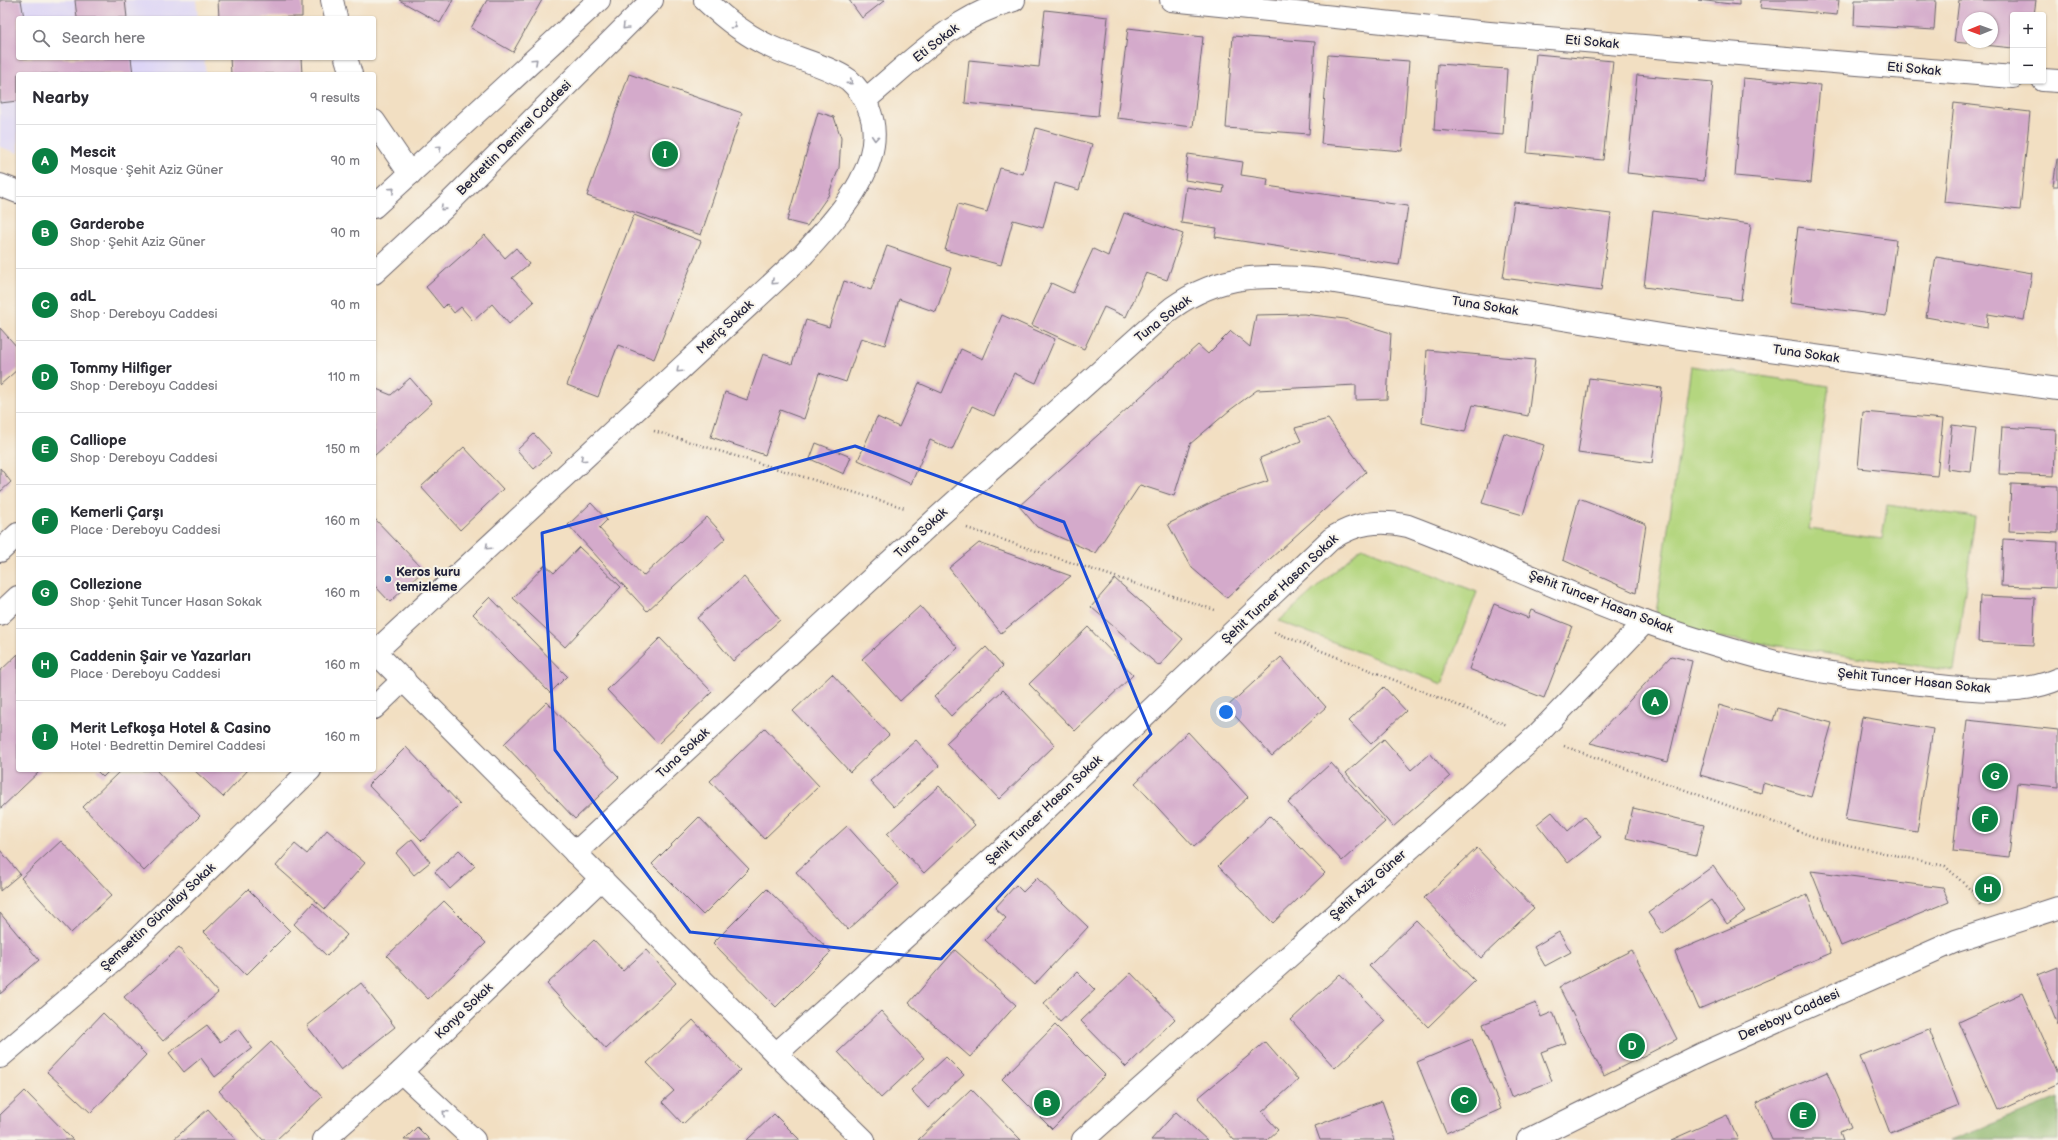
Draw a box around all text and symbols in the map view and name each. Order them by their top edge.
north arrow [1962,12,1998,48]
map controls [2010,12,2046,84]
button: + [2010,12,2046,48]
search box [16,16,376,60]
street label: Eti Sokak [910,20,963,66]
one-way arrow [730,21,737,28]
one-way arrow [622,22,630,30]
icon: search [30,27,52,49]
text: Search here [62,29,145,48]
street label: Eti Sokak [1564,32,1620,52]
button: − [2010,48,2046,84]
one-way arrow [530,58,538,65]
street label: Eti Sokak [1886,59,1942,79]
street label: Bedrettin Demirel Caddesi [453,77,575,199]
one-way arrow [845,78,853,85]
text: Nearby [32,88,89,108]
text: 9 results [310,90,360,106]
one-way arrow [870,135,879,141]
pin: I [652,139,678,169]
text: Mescit [70,143,116,162]
one-way arrow [434,146,441,153]
text: A [41,153,49,169]
text: 90 m [331,153,360,169]
text: Mosque · Şehit Aziz Güner [70,162,223,178]
one-way arrow [387,188,395,195]
one-way arrow [440,203,448,211]
text: Garderobe [70,215,144,234]
text: B [40,225,50,241]
text: 90 m [331,225,360,241]
text: Shop · Şehit Aziz Güner [70,234,205,250]
one-way arrow [771,277,779,285]
text: adL [70,287,96,306]
street label: Tuna Sokak [1132,292,1195,346]
street label: Tuna Sokak [1451,293,1520,319]
street label: Meriç Sokak [693,296,757,357]
text: C [40,297,50,313]
text: 90 m [331,297,360,313]
text: Shop · Dereboyu Caddesi [70,306,217,322]
street label: Tuna Sokak [1772,341,1841,367]
text: Tommy Hilfiger [70,359,172,378]
one-way arrow [676,365,683,372]
text: D [40,369,50,385]
text: 110 m [328,369,360,385]
text: Shop · Dereboyu Caddesi [70,378,217,394]
text: Calliope [70,431,126,450]
text: E [41,441,49,457]
text: 150 m [326,441,360,457]
text: Shop · Dereboyu Caddesi [70,450,217,466]
one-way arrow [580,454,588,461]
text: Kemerli Çarşı [70,503,163,522]
street label: Tuna Sokak [891,504,951,562]
text: F [41,513,49,529]
text: 160 m [325,513,360,529]
text: Place · Dereboyu Caddesi [70,522,220,538]
street label: Şehit Tuncer Hasan Sokak [1218,530,1342,647]
one-way arrow [485,542,493,550]
place label: Keros kuru temizleme [395,564,460,595]
street label: Şehit Tuncer Hasan Sokak [1526,567,1676,637]
marker: Keros kuru temizleme [383,574,393,584]
text: Collezione [70,575,142,594]
text: G [40,585,50,601]
text: 160 m [325,585,360,601]
text: Shop · Şehit Tuncer Hasan Sokak [70,594,262,610]
text: Caddenin Şair ve Yazarları [70,647,251,666]
text: H [40,657,50,673]
text: 160 m [325,657,360,673]
street label: Şehit Tuncer Hasan Sokak [1837,665,1992,697]
text: Place · Dereboyu Caddesi [70,666,220,682]
pin: A [1642,687,1668,717]
your location [1216,702,1236,722]
text: Merit Lefkoşa Hotel & Casino [70,719,271,738]
street label: Tuna Sokak [653,724,713,782]
text: I [43,729,47,745]
text: 160 m [325,729,360,745]
text: Hotel · Bedrettin Demirel Caddesi [70,738,266,754]
street label: Şehit Tuncer Hasan Sokak [982,751,1106,868]
pin: G [1982,761,2008,791]
pin: F [1972,804,1998,834]
street label: Şehit Aziz Güner [1327,846,1410,923]
street label: Şemsettin Günaltay Sokak [97,859,219,974]
pin: H [1975,874,2001,904]
street label: Konya Sokak [432,979,497,1043]
street label: Dereboyu Caddesi [1736,986,1842,1044]
pin: D [1619,1031,1645,1061]
pin: C [1451,1085,1477,1115]
pin: B [1034,1088,1060,1118]
pin: E [1790,1100,1816,1130]
one-way arrow [443,1111,450,1118]

